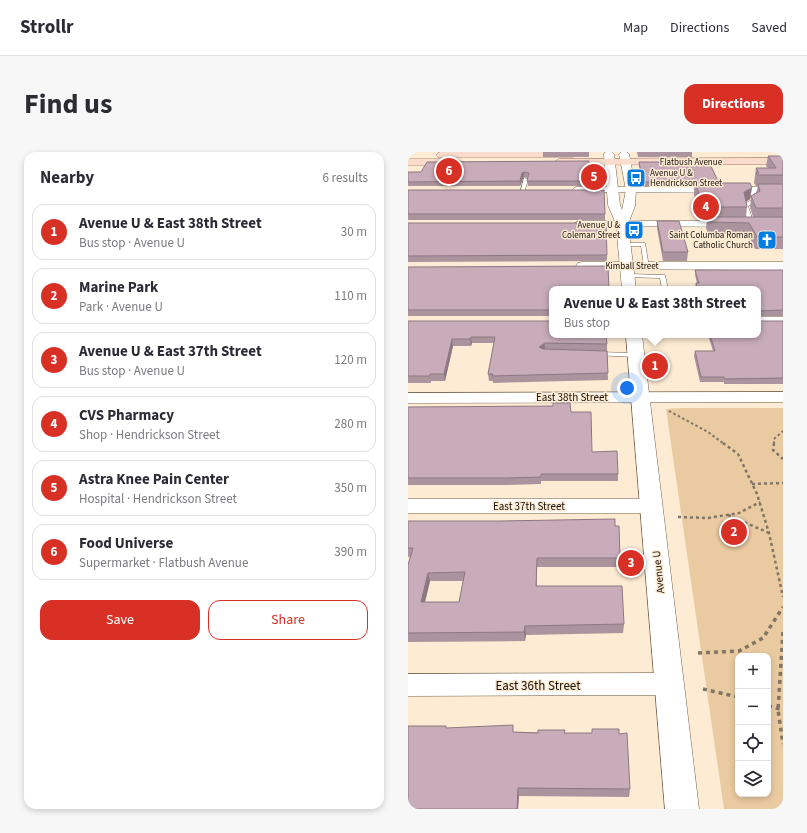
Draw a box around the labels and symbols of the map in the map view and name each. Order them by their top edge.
pin: 6 [436,156,462,186]
street label: Flatbush Avenue [660,156,723,169]
pin: 5 [581,162,607,192]
bus stop icon: Avenue U & Hendrickson Street [625,167,647,189]
place label: Avenue U & Hendrickson Street [650,167,722,190]
pin: 4 [693,192,719,222]
place label: Avenue U & Coleman Street [562,219,621,242]
bus stop icon: Avenue U & Coleman Street [623,219,645,241]
place label: Saint Columba Roman Catholic Church [669,229,753,252]
church icon: Saint Columba Roman Catholic Church [756,229,778,251]
street label: Kimball Street [605,260,659,273]
pin: 1 [642,351,668,381]
your location [617,378,637,398]
street label: East 38th Street [536,390,608,405]
street label: East 37th Street [493,499,565,514]
pin: 2 [721,517,747,547]
pin: 3 [618,548,644,578]
street label: Avenue U [649,550,668,594]
street label: East 36th Street [495,677,581,695]

